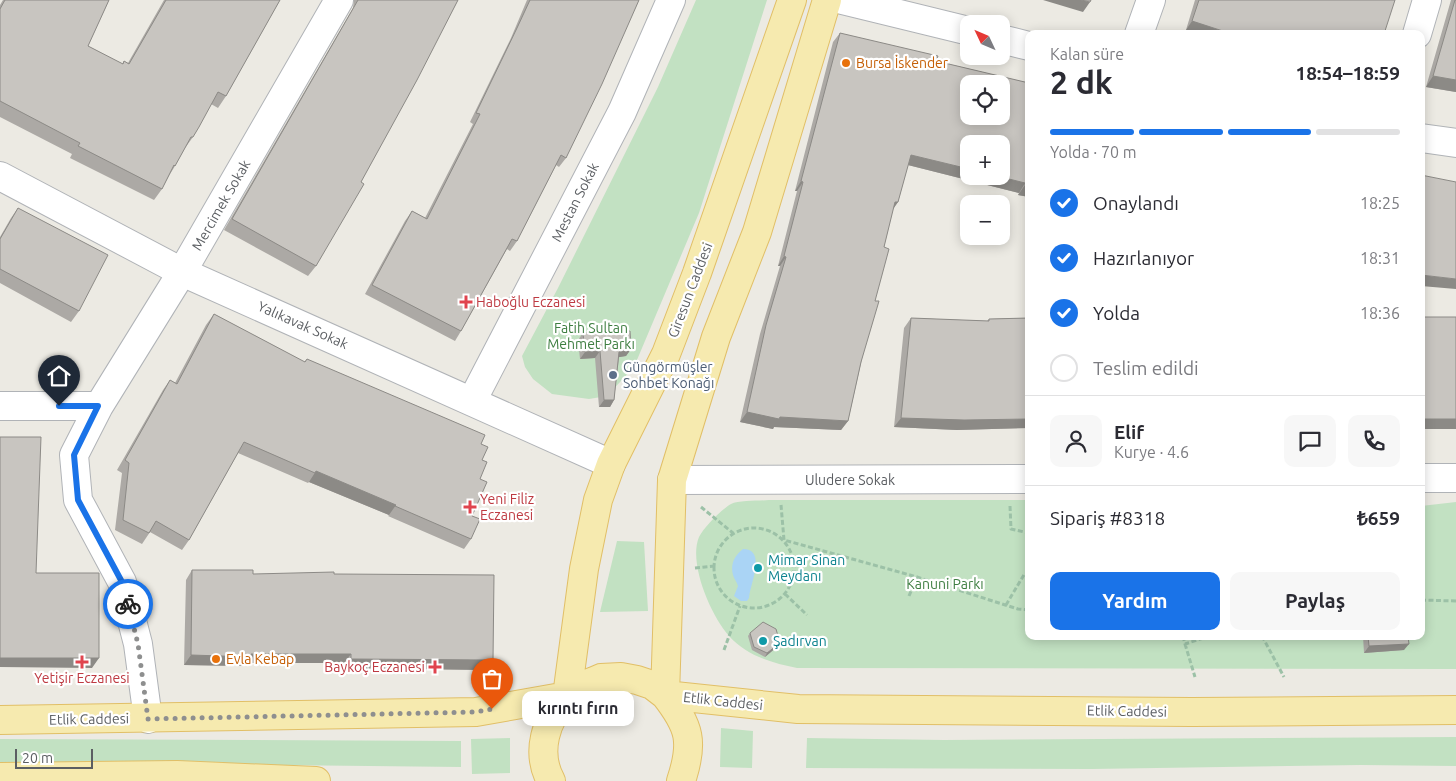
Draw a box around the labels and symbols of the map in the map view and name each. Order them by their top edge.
north arrow [960,15,1010,65]
place label: Bursa İskender [856,55,949,71]
marker: Bursa İskender [840,57,852,69]
street label: Mercimek Sokak [189,157,253,253]
street label: Mestan Sokak [548,160,602,244]
street label: Giresun Caddesi [665,240,715,340]
place label: Haboğlu Eczanesi [476,294,585,310]
marker: Haboğlu Eczanesi [460,296,472,308]
street label: Yalıkavak Sokak [255,298,351,352]
park label: Fatih Sultan Mehmet Parkı [547,320,635,352]
pin [38,355,80,406]
place label: Güngörmüşler Sohbet Konağı [623,359,714,391]
marker: Güngörmüşler Sohbet Konağı [607,369,619,381]
street label: Uludere Sokak [805,472,895,488]
place label: Yeni Filiz Eczanesi [480,491,534,523]
marker: Yeni Filiz Eczanesi [464,501,476,513]
place label: Mimar Sinan Meydanı [768,552,845,584]
marker: Mimar Sinan Meydanı [752,562,764,574]
park label: Kanuni Parkı [906,576,984,592]
courier [103,579,153,629]
place label: Şadırvan [773,633,827,649]
marker: Şadırvan [757,635,769,647]
place label: Evla Kebap [226,651,294,667]
marker: Evla Kebap [210,653,222,665]
marker: Yetişir Eczanesi [76,656,88,668]
pin [471,658,513,709]
place label: Baykoç Eczanesi [324,659,425,675]
marker: Baykoç Eczanesi [429,661,441,673]
place label: Yetişir Eczanesi [34,670,130,686]
street label: Etlik Caddesi [682,689,764,713]
callout: kırıntı fırın [522,692,634,726]
street label: Etlik Caddesi [1087,702,1167,720]
street label: Etlik Caddesi [49,710,129,728]
scale bar [15,746,92,769]

